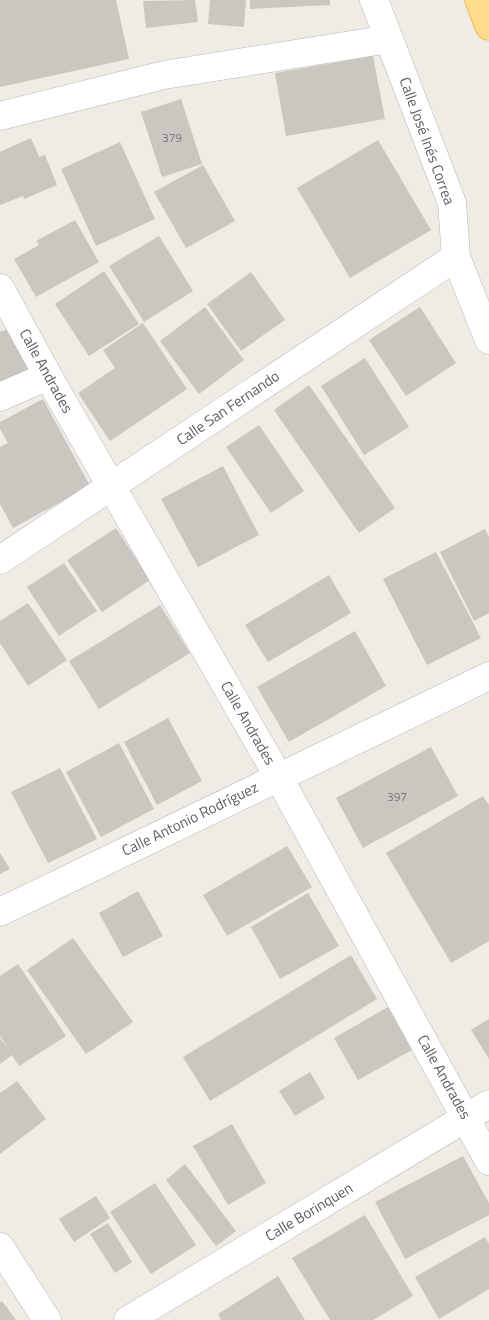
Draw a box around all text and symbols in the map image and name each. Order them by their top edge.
street label: Calle José Inés Correa [394,74,461,208]
house number: 379 [162,128,182,147]
street label: Calle Andrades [14,324,79,417]
street label: Calle San Fernando [171,364,284,451]
street label: Calle Andrades [215,676,282,769]
street label: Calle Antonio Rodríguez [117,775,262,862]
house number: 397 [387,787,407,806]
street label: Calle Andrades [412,1030,477,1123]
street label: Calle Borinquen [261,1176,357,1247]

